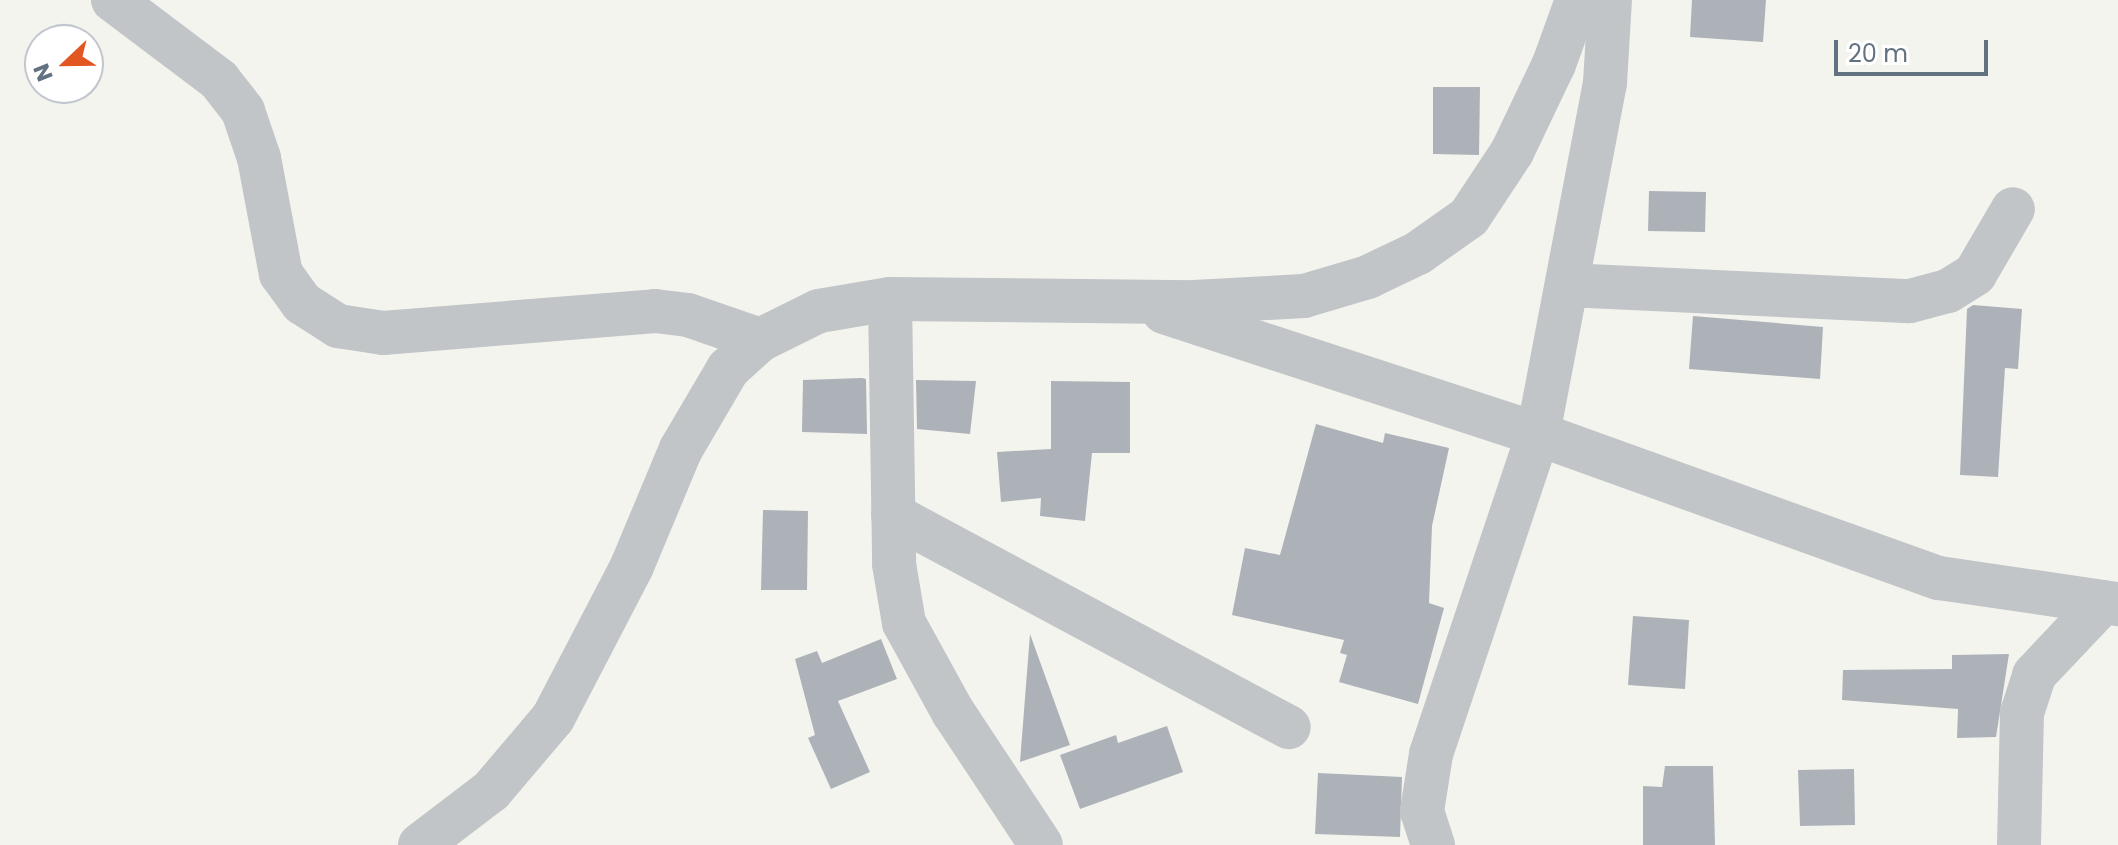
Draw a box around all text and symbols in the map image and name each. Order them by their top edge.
north arrow [24,24,104,104]
scale bar [1838,24,1992,74]
text: 20 m [1848,37,1908,70]
text: N [26,59,61,86]

